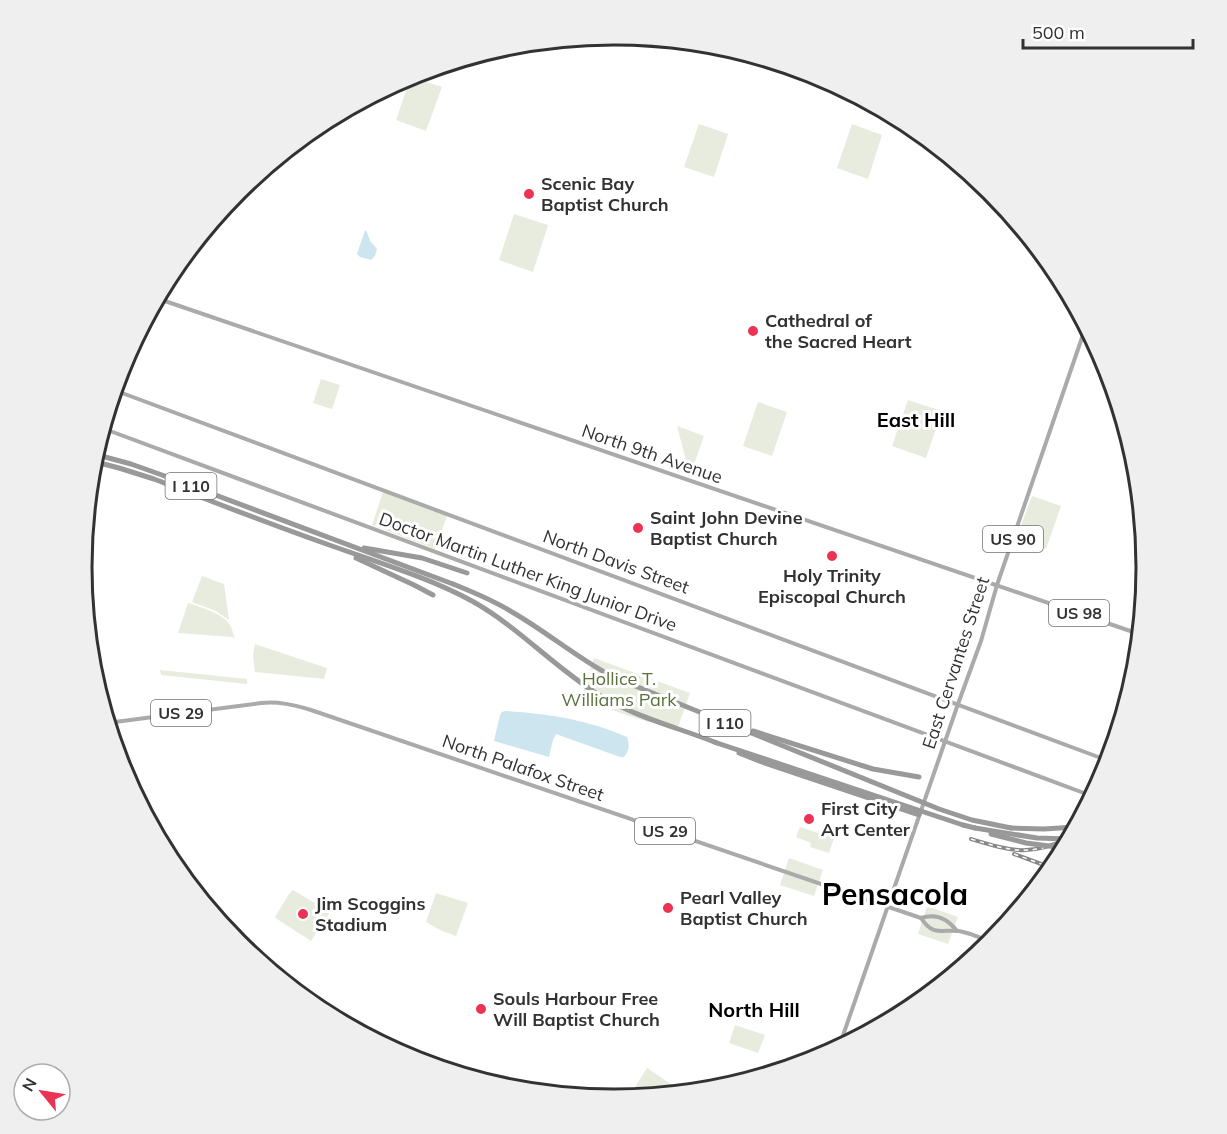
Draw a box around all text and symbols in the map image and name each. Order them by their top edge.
scale bar [1023,12,1192,50]
text: 500 m [1032,21,1085,44]
place label: Scenic Bay Baptist Church [541,172,669,216]
marker: Scenic Bay Baptist Church [522,187,536,201]
place label: Cathedral of the Sacred Heart [765,309,912,353]
marker: Cathedral of the Sacred Heart [746,324,760,338]
district label: East Hill [877,407,955,432]
street label: North 9th Avenue [579,419,726,488]
road number: I 110 [166,473,216,499]
place label: Saint John Devine Baptist Church [650,506,803,550]
street label: Doctor Martin Luther King Junior Drive [376,507,680,636]
marker: Saint John Devine Baptist Church [631,521,645,535]
street label: North Davis Street [540,524,692,599]
road number: US 90 [983,526,1043,552]
marker: Holy Trinity Episcopal Church [825,549,839,563]
place label: Holy Trinity Episcopal Church [758,564,906,608]
street label: East Cervantes Street [917,574,994,752]
road number: US 98 [1049,600,1109,626]
park label: Hollice T. Williams Park [561,667,677,711]
road number: US 29 [151,700,211,726]
road number: I 110 [700,710,750,736]
street label: North Palafox Street [439,729,607,806]
place label: First City Art Center [821,797,911,841]
marker: First City Art Center [802,812,816,826]
road number: US 29 [635,818,695,844]
district label: Pensacola [822,875,968,913]
place label: Pearl Valley Baptist Church [680,886,808,930]
place label: Jim Scoggins Stadium [315,892,425,936]
marker: Pearl Valley Baptist Church [661,901,675,915]
marker: Jim Scoggins Stadium [296,907,310,921]
place label: Souls Harbour Free Will Baptist Church [493,987,660,1031]
district label: North Hill [708,997,800,1022]
marker: Souls Harbour Free Will Baptist Church [474,1002,488,1016]
north arrow [12,1062,72,1122]
text: N [17,1074,41,1095]

